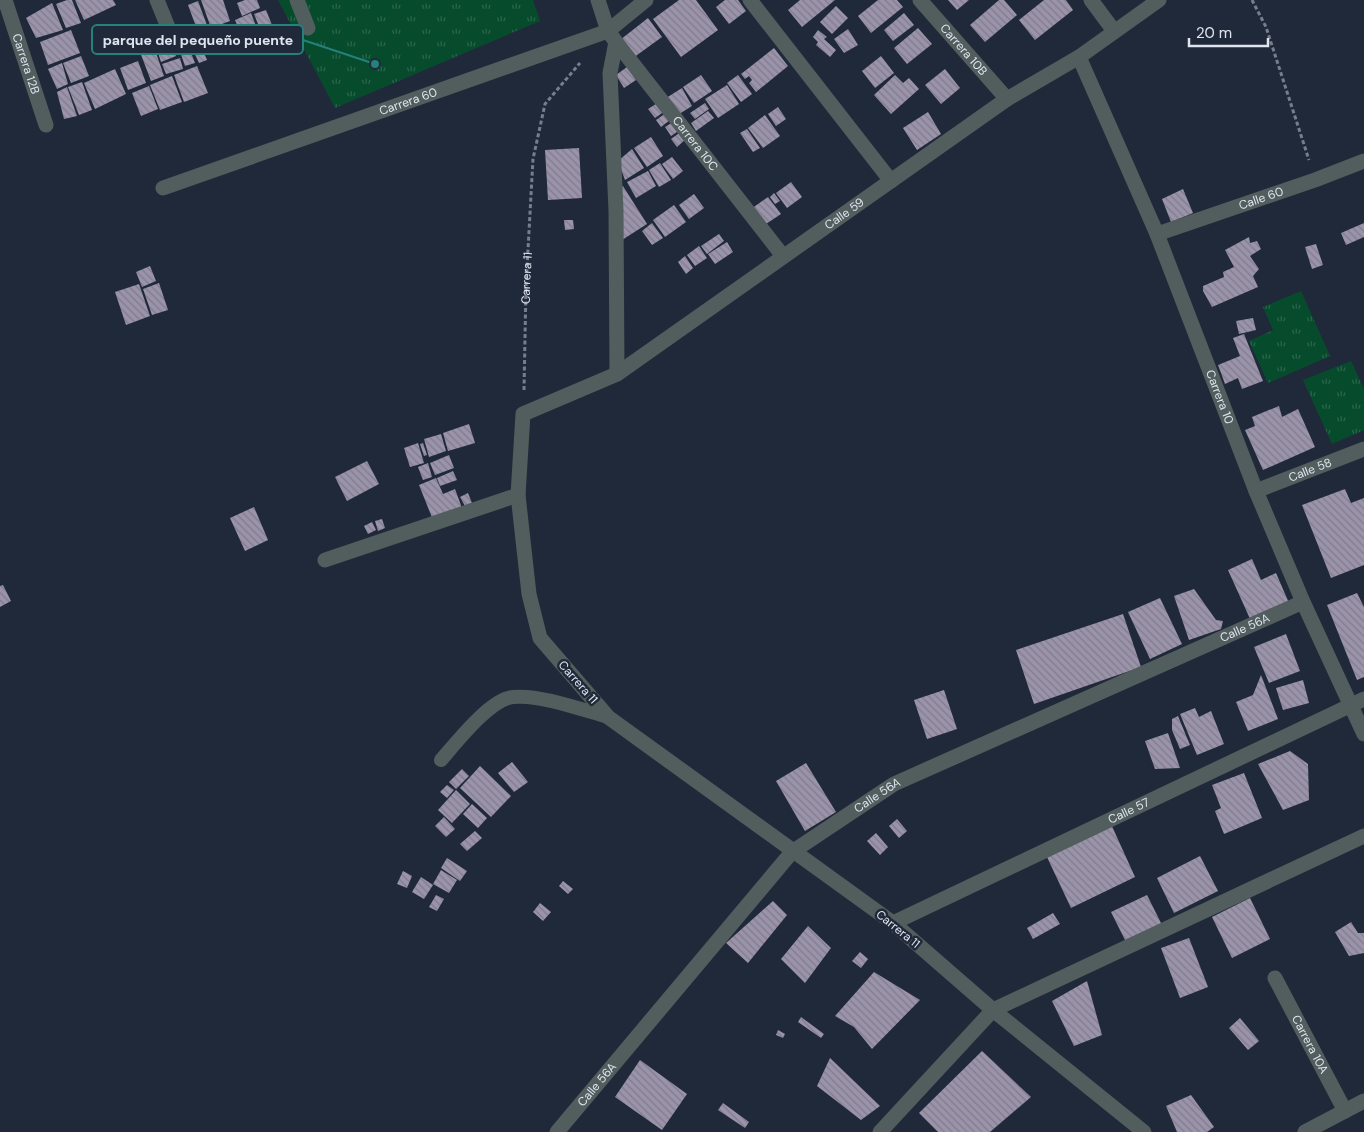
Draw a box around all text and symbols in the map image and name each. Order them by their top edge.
scale bar [1189,15,1268,47]
street label: Carrera 10B [936,20,991,79]
text: 20 m [1196,23,1232,43]
callout: parque del pequeño puente [92,25,303,54]
text: parque del pequeño puente [103,31,293,49]
street label: Carrera 12B [9,32,43,96]
street label: Carrera 60 [377,84,439,119]
street label: Carrera 10C [669,113,722,175]
street label: Calle 60 [1237,183,1286,213]
street label: Calle 59 [821,194,867,233]
street label: Carrera 11 [518,251,536,304]
street label: Carrera 10 [1202,368,1237,426]
street label: Calle 58 [1286,454,1334,486]
street label: Calle 56A [1217,610,1272,646]
street label: Carrera 11 [555,657,601,707]
street label: Calle 56A [851,774,903,817]
street label: Calle 57 [1105,794,1152,828]
street label: Carrera 11 [873,906,923,952]
street label: Carrera 10A [1288,1012,1332,1077]
street label: Calle 56A [574,1059,620,1110]

